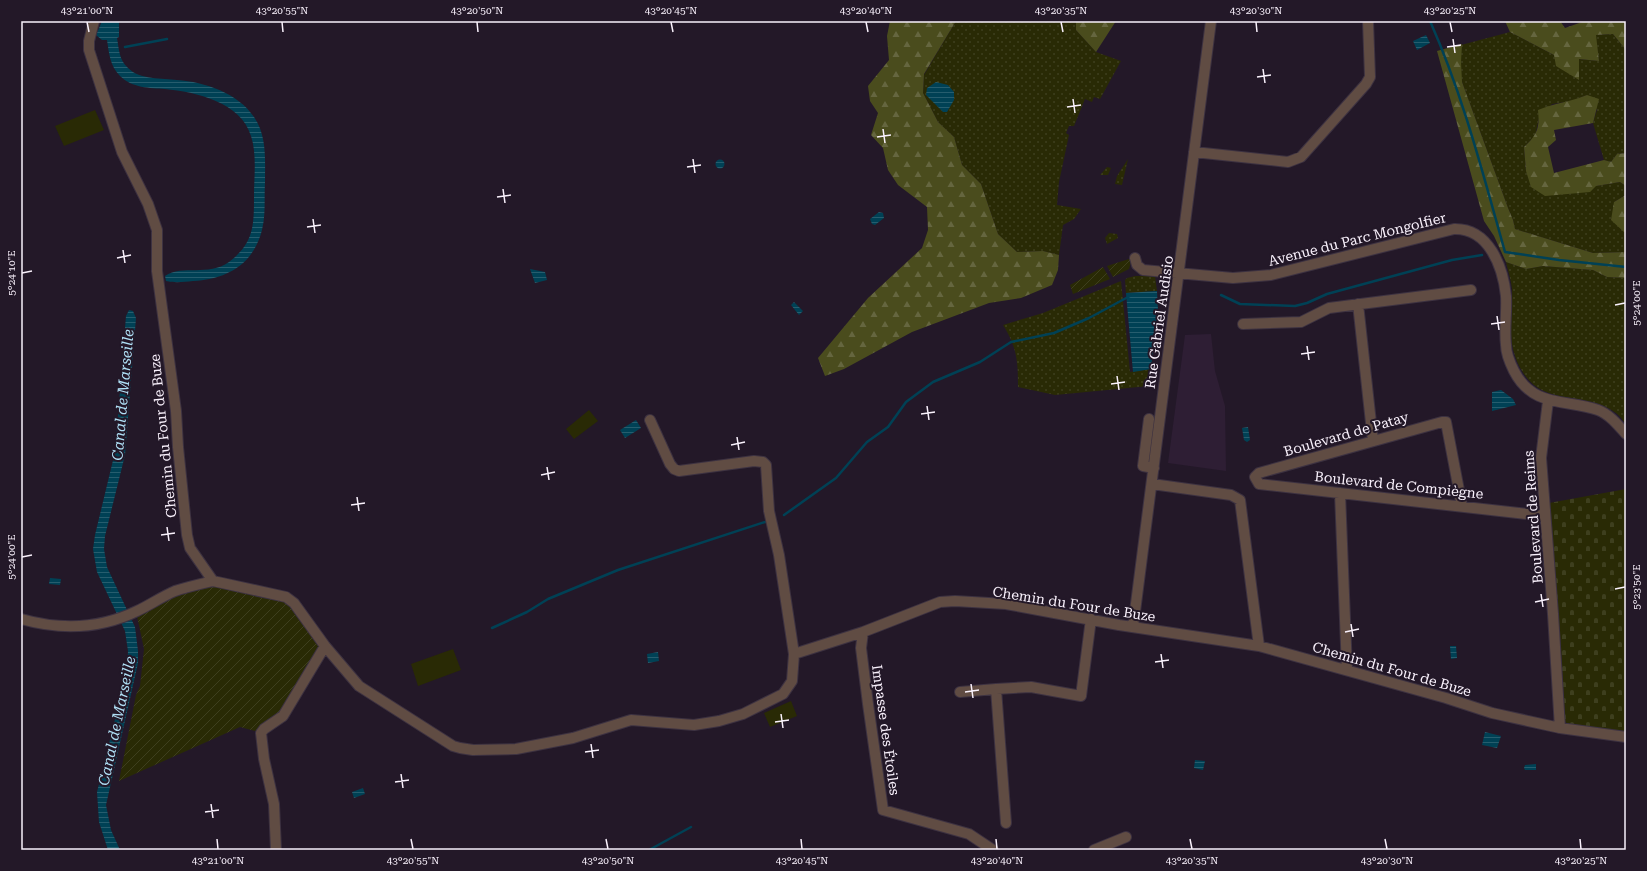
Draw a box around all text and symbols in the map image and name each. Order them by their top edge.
text: 43°21'00"N [61,5,113,16]
text: 43°20'55"N [256,5,308,16]
text: 43°20'50"N [451,5,503,16]
text: 43°20'45"N [645,5,697,16]
text: 43°20'40"N [840,5,892,16]
text: 43°20'35"N [1035,5,1087,16]
text: 43°20'30"N [1230,5,1282,16]
text: 43°20'25"N [1424,5,1476,16]
street label: Avenue du Parc Mongolfier [1267,209,1448,269]
text: 5°24'10"E [6,250,17,296]
street label: Rue Gabriel Audisio [1142,254,1176,390]
text: 5°24'00"E [1631,280,1642,326]
water label: Canal de Marseille [108,328,138,461]
street label: Chemin du Four de Buze [146,353,180,519]
street label: Boulevard de Patay [1282,408,1411,459]
street label: Boulevard de Reims [1520,450,1546,584]
street label: Boulevard de Compiègne [1314,468,1485,502]
text: 5°24'00"E [6,534,17,580]
text: 5°23'50"E [1631,564,1642,610]
street label: Chemin du Four de Buze [991,583,1157,625]
street label: Chemin du Four de Buze [1311,639,1474,699]
water label: Canal de Marseille [94,654,140,787]
street label: Impasse des Étoiles [869,664,903,797]
text: 43°21'00"N [192,855,244,866]
text: 43°20'55"N [387,855,439,866]
text: 43°20'50"N [582,855,634,866]
text: 43°20'45"N [776,855,828,866]
text: 43°20'40"N [971,855,1023,866]
text: 43°20'35"N [1166,855,1218,866]
text: 43°20'30"N [1361,855,1413,866]
text: 43°20'25"N [1555,855,1607,866]

